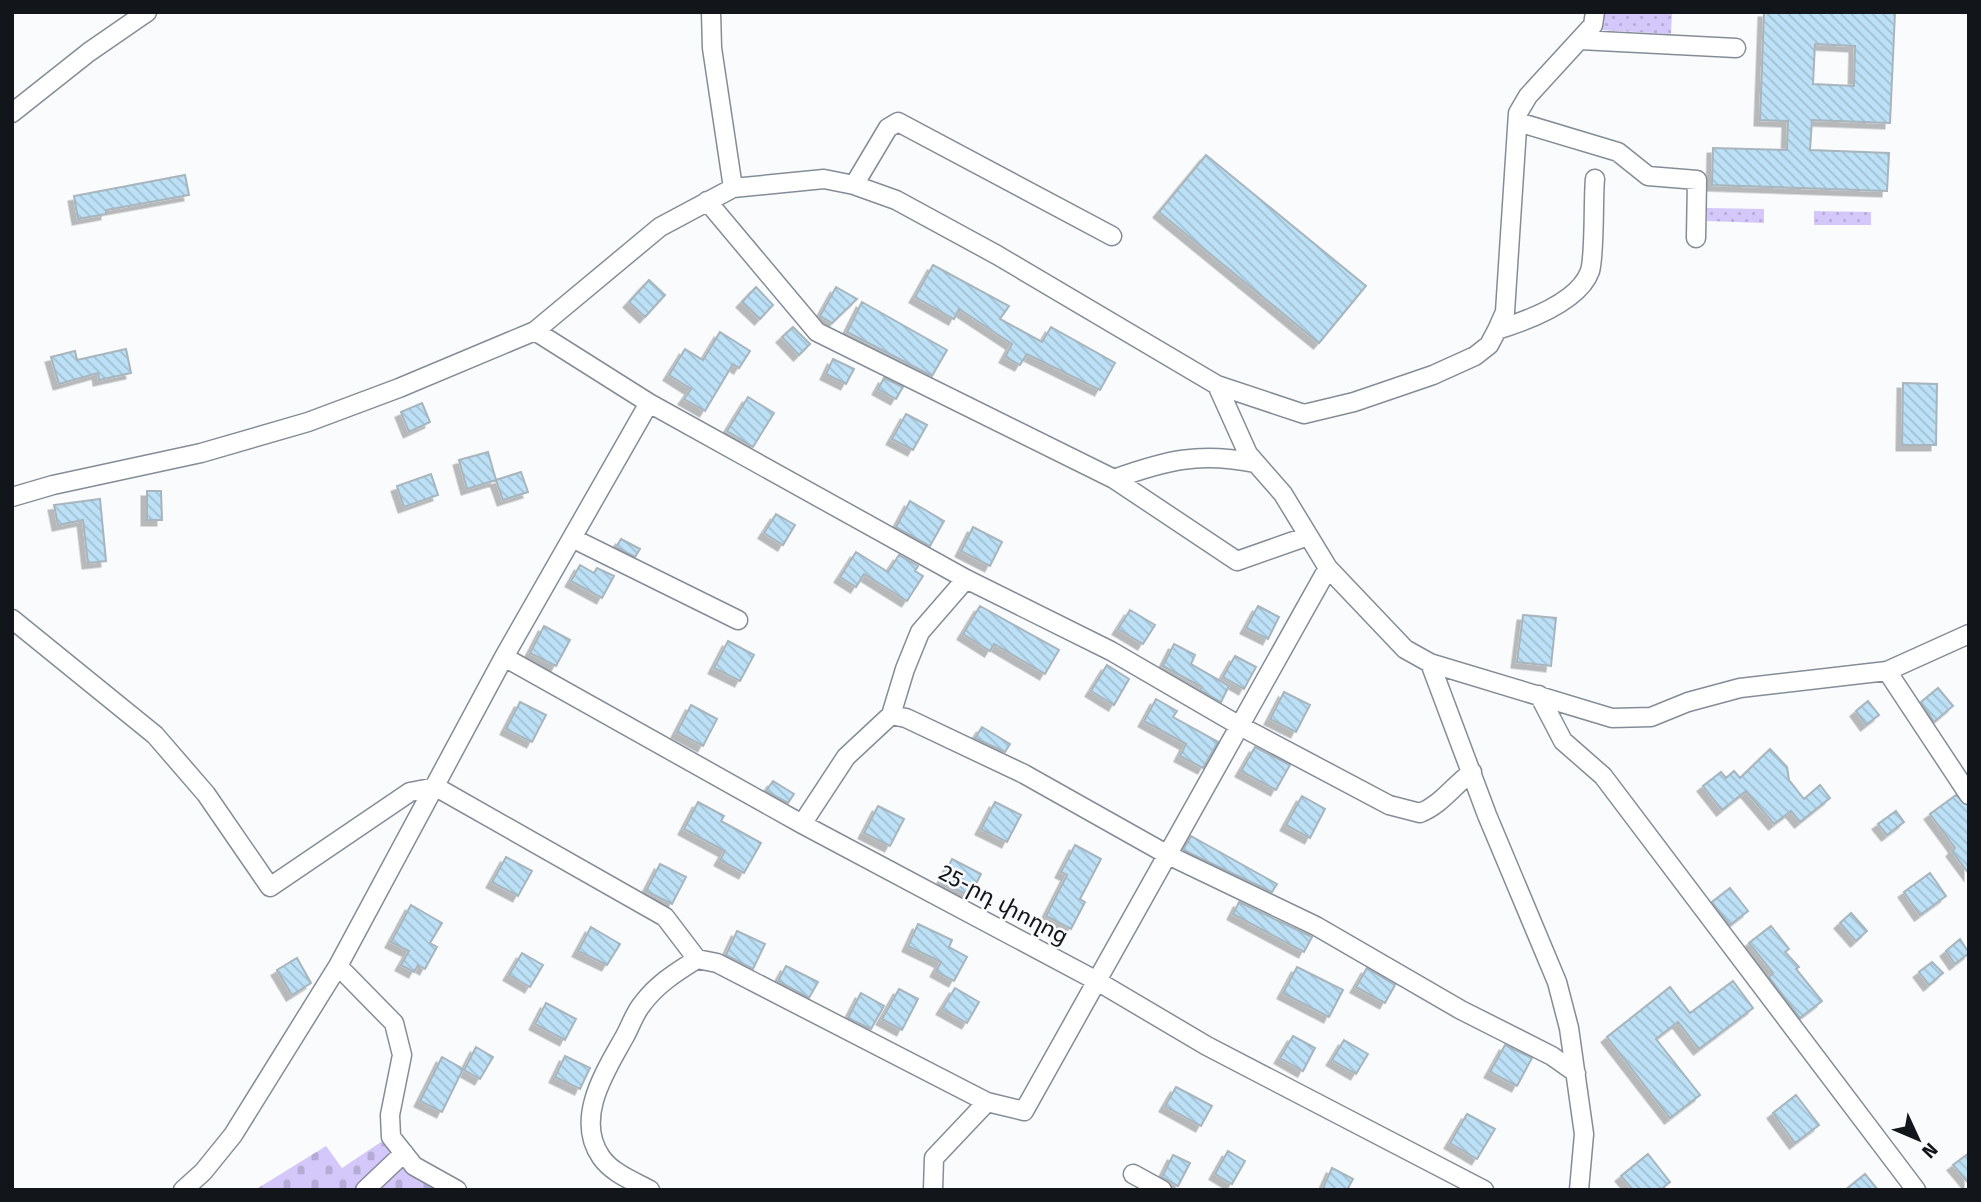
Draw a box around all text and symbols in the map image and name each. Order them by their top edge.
street label: 25-րդ փողոց [934,858,1074,950]
north arrow [1883,1104,1953,1174]
text: N [1917,1138,1943,1163]

